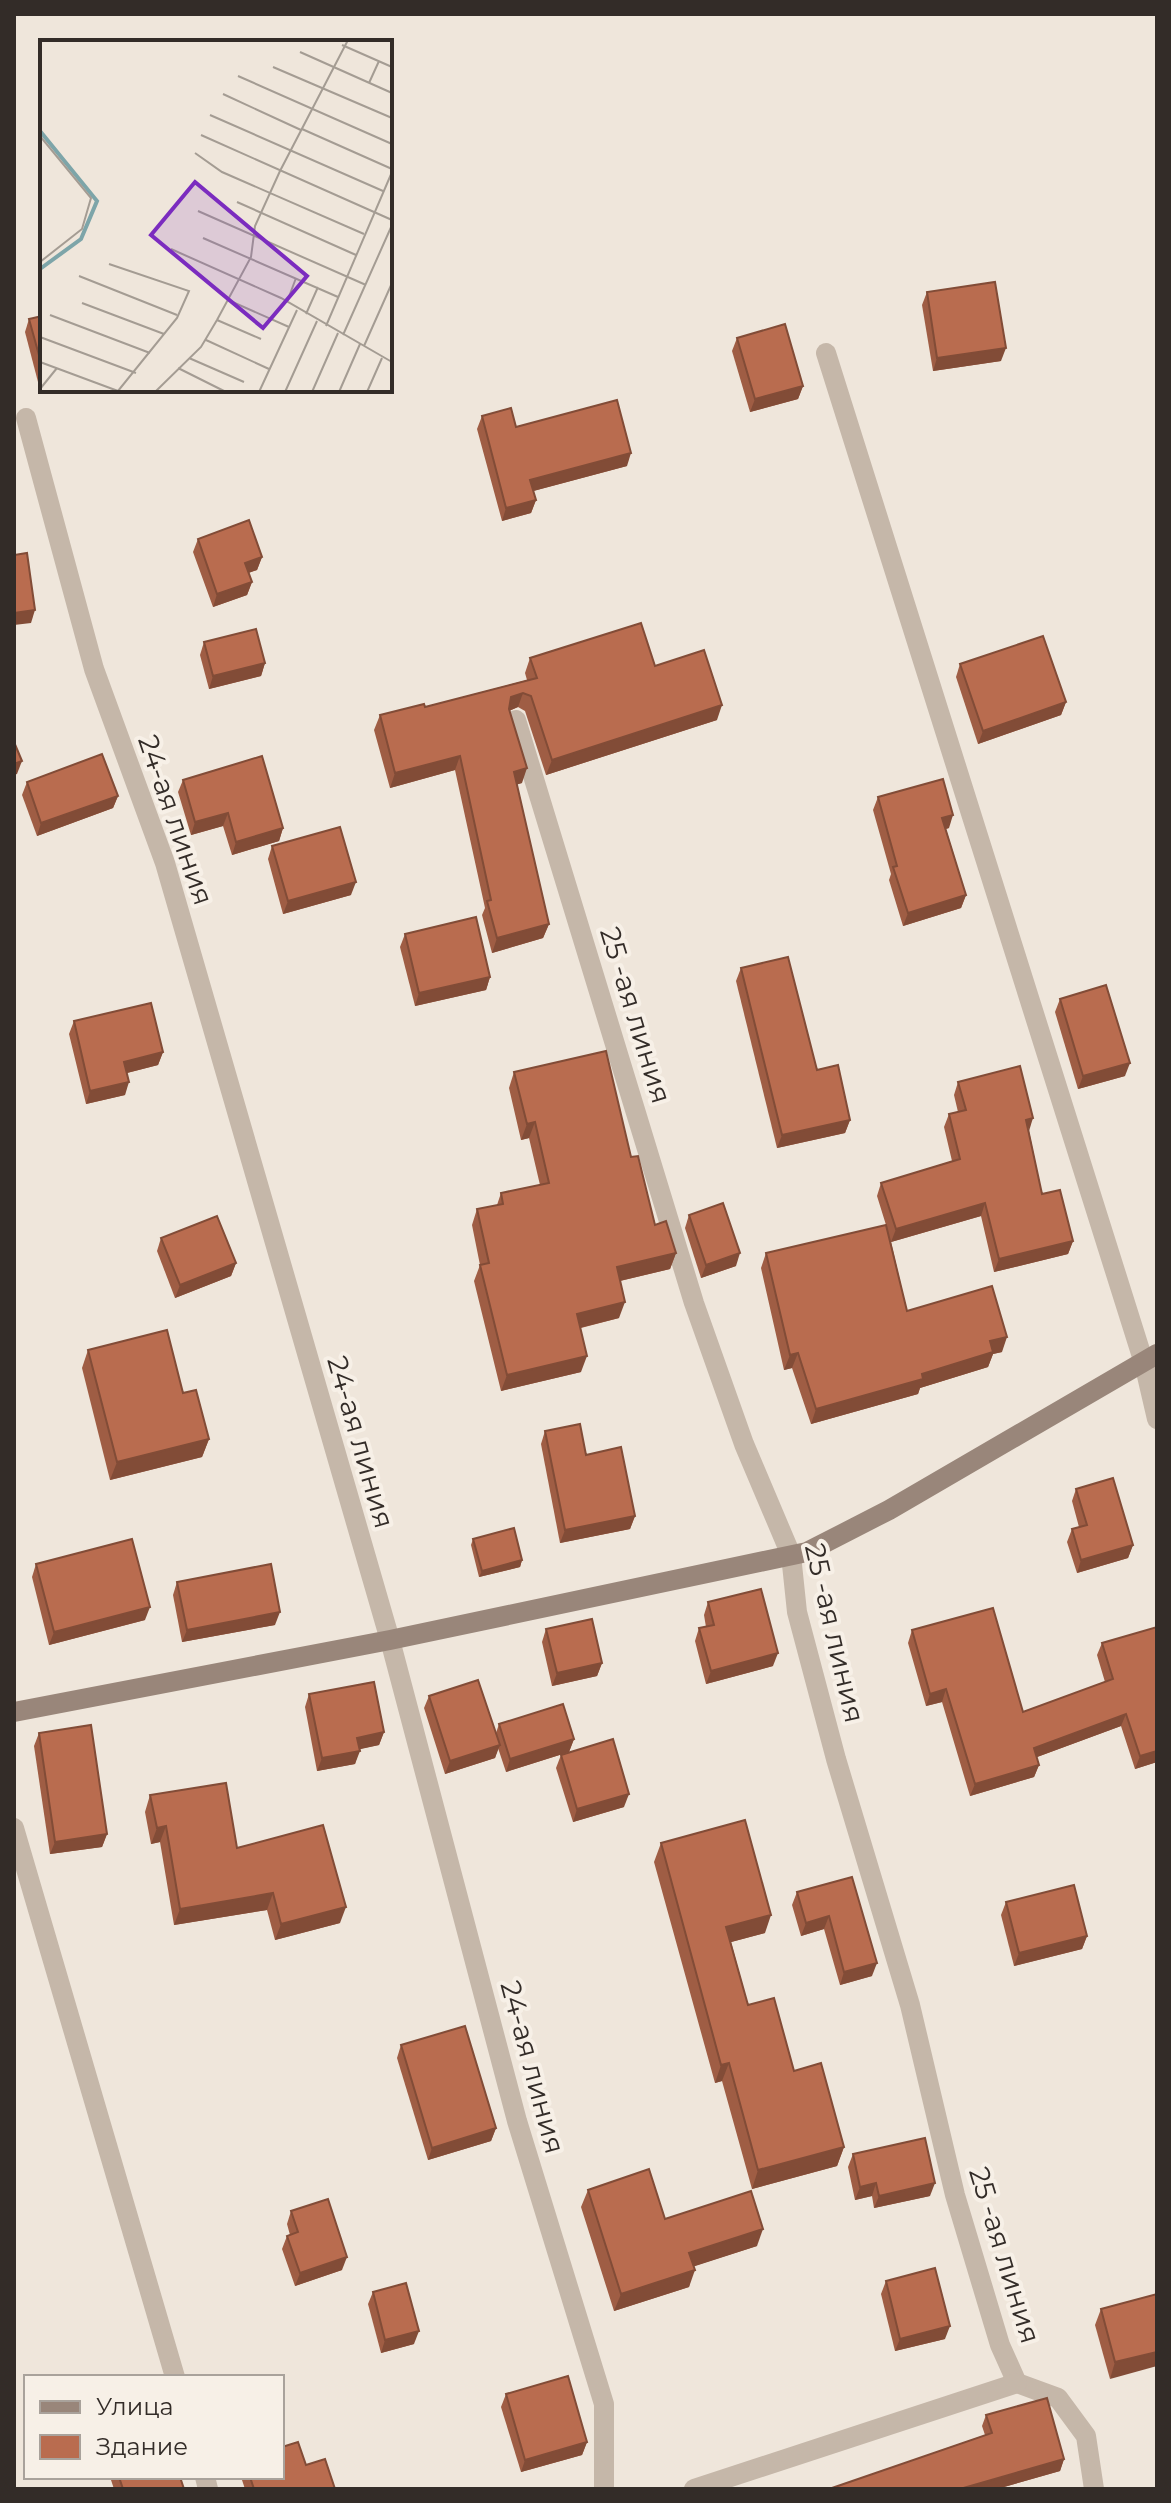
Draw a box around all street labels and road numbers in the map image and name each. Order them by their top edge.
street label: 24-ая линия [131,731,221,909]
street label: 25 -ая линия [593,923,679,1107]
street label: 24-ая линия [320,1352,402,1532]
street label: 25 -ая линия [798,1540,872,1726]
street label: 24-ая линия [494,1977,572,2157]
street label: 25 -ая линия [962,2163,1048,2347]

